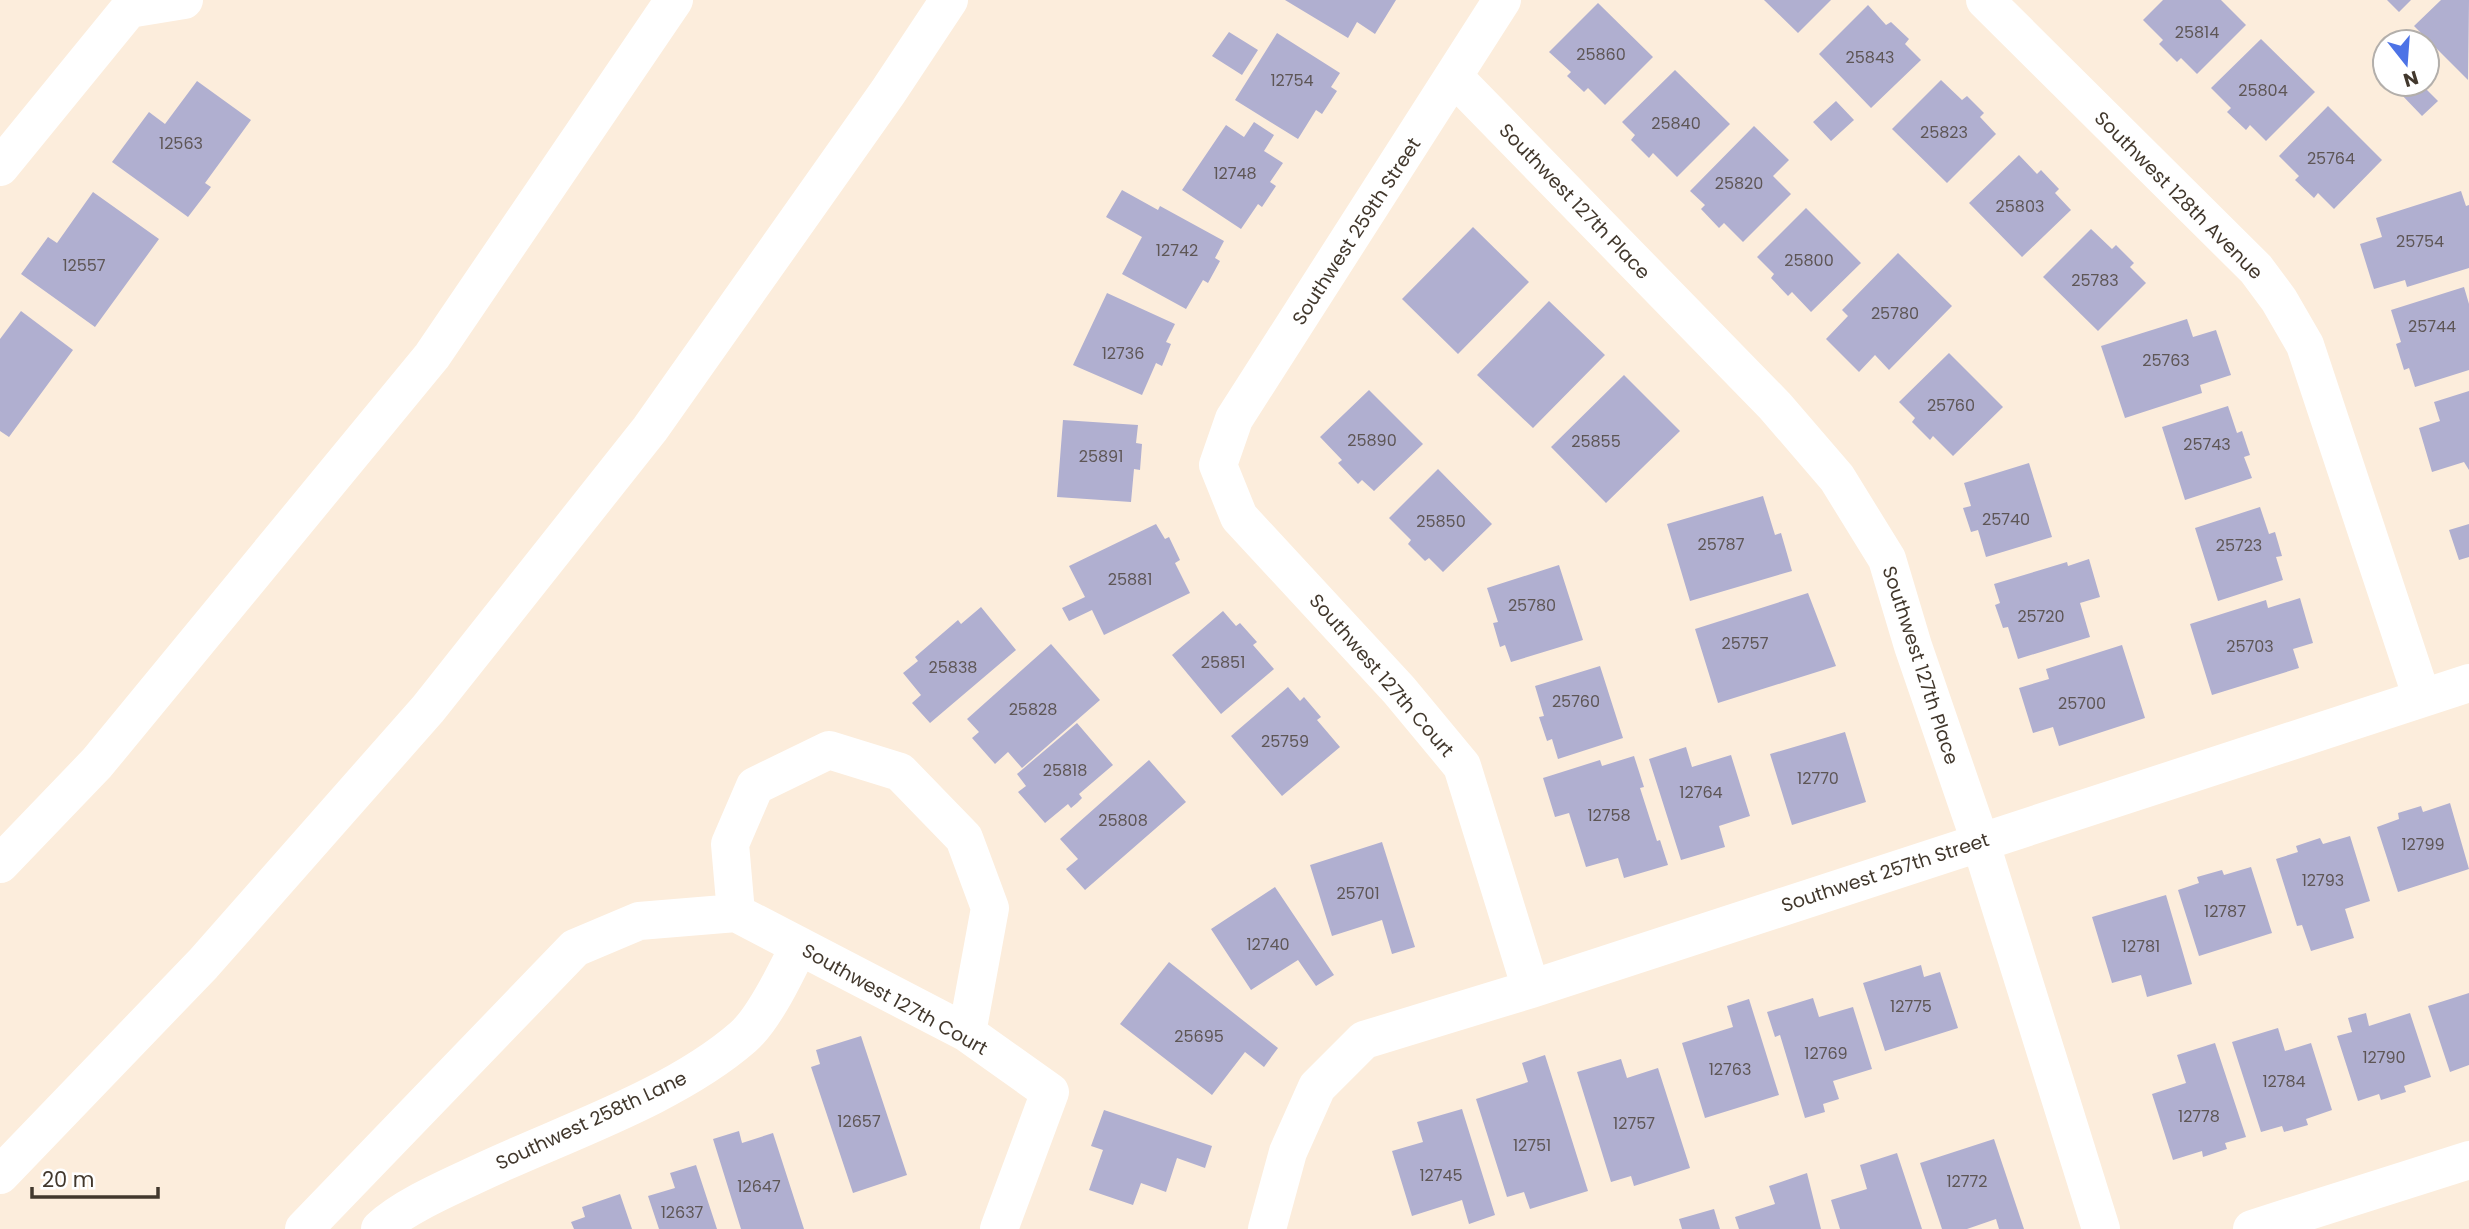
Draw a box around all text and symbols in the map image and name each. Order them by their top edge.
house number: 25814 [2175,21,2219,44]
north arrow [2371,28,2441,98]
house number: 25860 [1576,43,1626,66]
house number: 25843 [1846,46,1894,69]
text: N [2400,64,2422,94]
house number: 12754 [1270,69,1314,92]
house number: 25804 [2238,79,2288,102]
street label: Southwest 128th Avenue [2088,105,2269,286]
house number: 25840 [1651,112,1701,135]
street label: Southwest 127th Place [1493,117,1656,285]
house number: 25823 [1920,121,1968,144]
house number: 12563 [159,132,203,155]
street label: Southwest 259th Street [1286,132,1427,330]
house number: 25764 [2307,147,2355,170]
house number: 12748 [1213,162,1257,185]
house number: 25820 [1715,172,1763,195]
house number: 25803 [1996,195,2044,218]
house number: 25754 [2396,230,2444,253]
house number: 12742 [1156,239,1198,262]
house number: 25800 [1784,249,1834,272]
house number: 12557 [62,254,106,277]
house number: 25783 [2071,269,2119,292]
house number: 25780 [1871,302,1919,325]
house number: 25744 [2408,315,2456,338]
house number: 12736 [1102,342,1144,365]
house number: 25763 [2142,349,2190,372]
house number: 25760 [1927,394,1975,417]
house number: 25890 [1347,429,1397,452]
house number: 25855 [1571,430,1621,453]
house number: 25743 [2183,433,2231,456]
house number: 25891 [1079,445,1123,468]
house number: 25740 [1982,508,2030,531]
house number: 25850 [1416,510,1466,533]
house number: 25787 [1698,533,1745,556]
house number: 25723 [2216,534,2262,557]
street label: Southwest 127th Place [1876,562,1965,768]
house number: 25881 [1108,568,1152,591]
street label: Southwest 127th Court [1303,588,1460,763]
house number: 25780 [1508,594,1556,617]
house number: 25720 [2017,605,2065,628]
house number: 25757 [1722,632,1769,655]
house number: 25703 [2226,635,2274,658]
house number: 25851 [1201,651,1245,674]
house number: 25838 [929,656,977,679]
house number: 25760 [1552,690,1600,713]
house number: 25700 [2058,692,2106,715]
house number: 25828 [1009,698,1057,721]
house number: 25759 [1261,730,1309,753]
house number: 25818 [1043,759,1087,782]
house number: 12770 [1797,767,1839,790]
house number: 12764 [1679,781,1723,804]
house number: 12758 [1587,804,1631,827]
house number: 25808 [1098,809,1148,832]
street label: Southwest 257th Street [1778,826,1993,919]
house number: 12799 [2401,833,2445,856]
house number: 12793 [2302,869,2344,892]
house number: 25701 [1336,882,1380,905]
house number: 12787 [2204,900,2246,923]
house number: 12740 [1246,933,1290,956]
house number: 12781 [2122,935,2160,958]
street label: Southwest 127th Court [797,937,992,1062]
house number: 12775 [1890,995,1932,1018]
house number: 25695 [1174,1025,1224,1048]
house number: 12769 [1804,1042,1848,1065]
house number: 12790 [2362,1046,2406,1069]
house number: 12763 [1709,1058,1751,1081]
street label: Southwest 258th Lane [491,1064,691,1177]
house number: 12784 [2262,1070,2306,1093]
house number: 12778 [2178,1105,2220,1128]
house number: 12657 [837,1110,881,1133]
house number: 12757 [1613,1112,1655,1135]
house number: 12751 [1513,1134,1551,1157]
scale bar [32,1156,158,1200]
house number: 12745 [1419,1164,1463,1187]
text: 20 m [42,1165,95,1194]
house number: 12772 [1947,1170,1988,1193]
house number: 12647 [737,1175,781,1198]
house number: 12637 [661,1201,704,1224]

